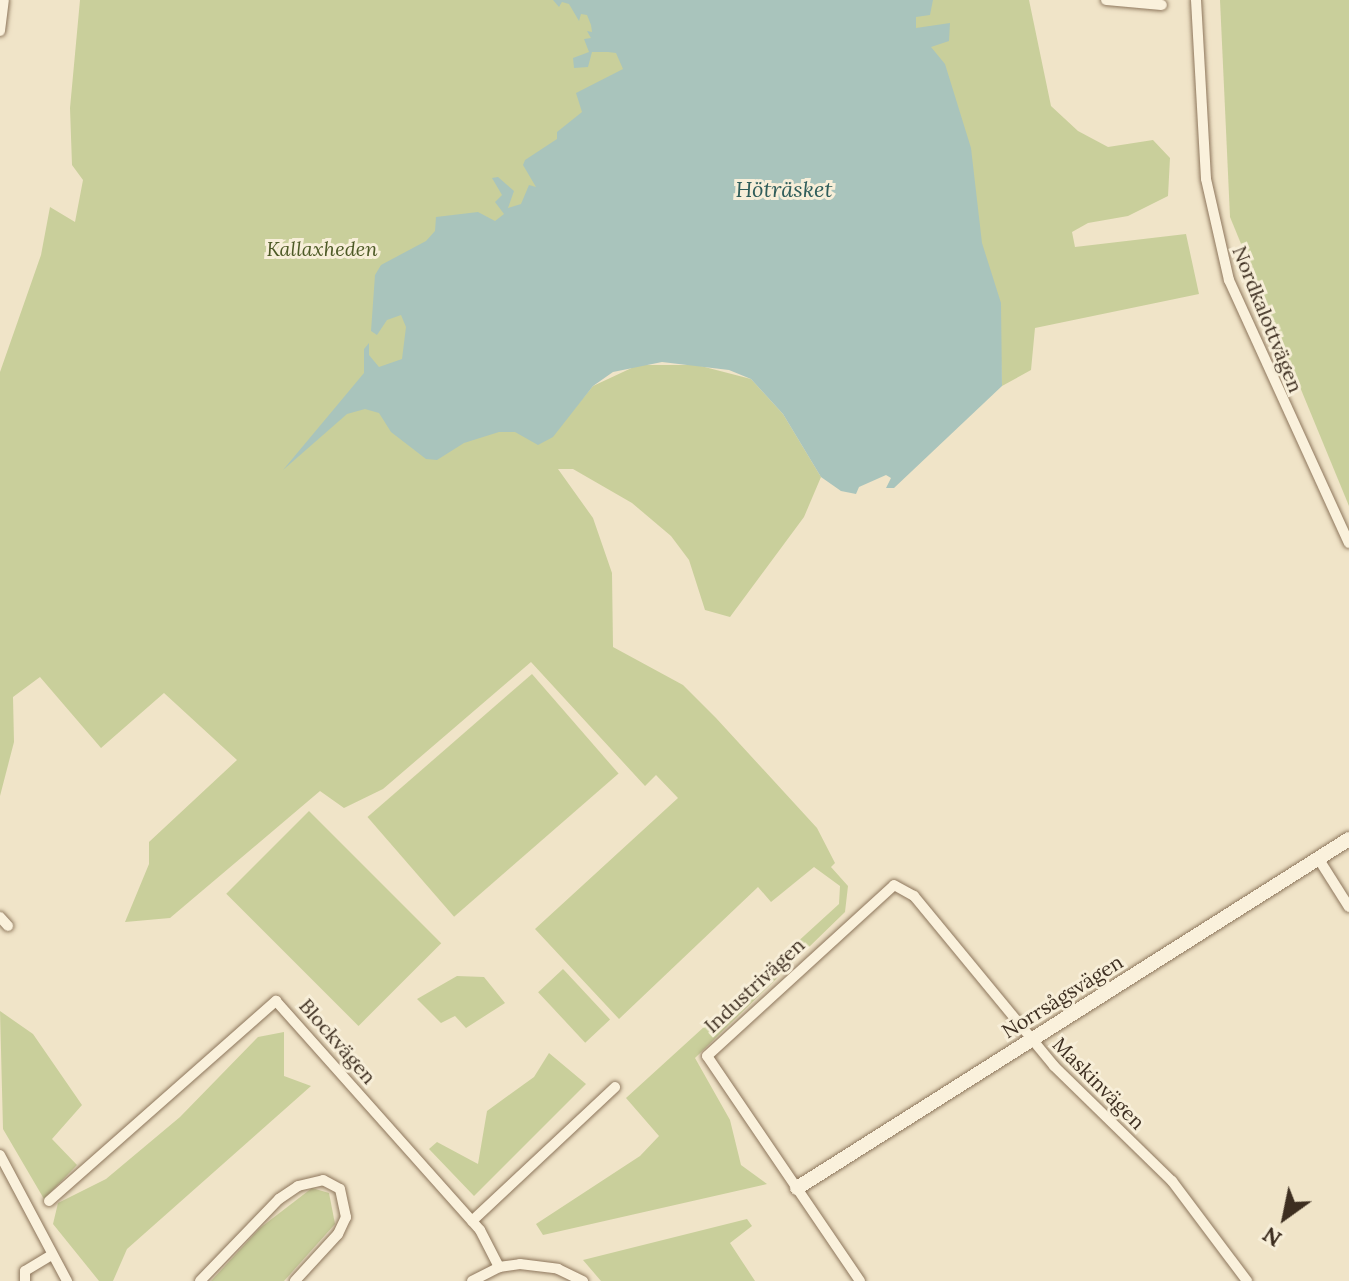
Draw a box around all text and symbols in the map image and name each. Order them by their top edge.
water label: Höträsket [735,177,833,203]
park label: Kallaxheden [266,236,378,260]
street label: Nordkalottvägen [1228,242,1308,396]
street label: Industrivägen [699,933,809,1037]
street label: Norrsågsvägen [997,949,1127,1043]
street label: Blockvägen [295,994,381,1088]
street label: Maskinvägen [1048,1032,1150,1134]
north arrow [1245,1177,1325,1257]
text: N [1257,1221,1287,1254]

